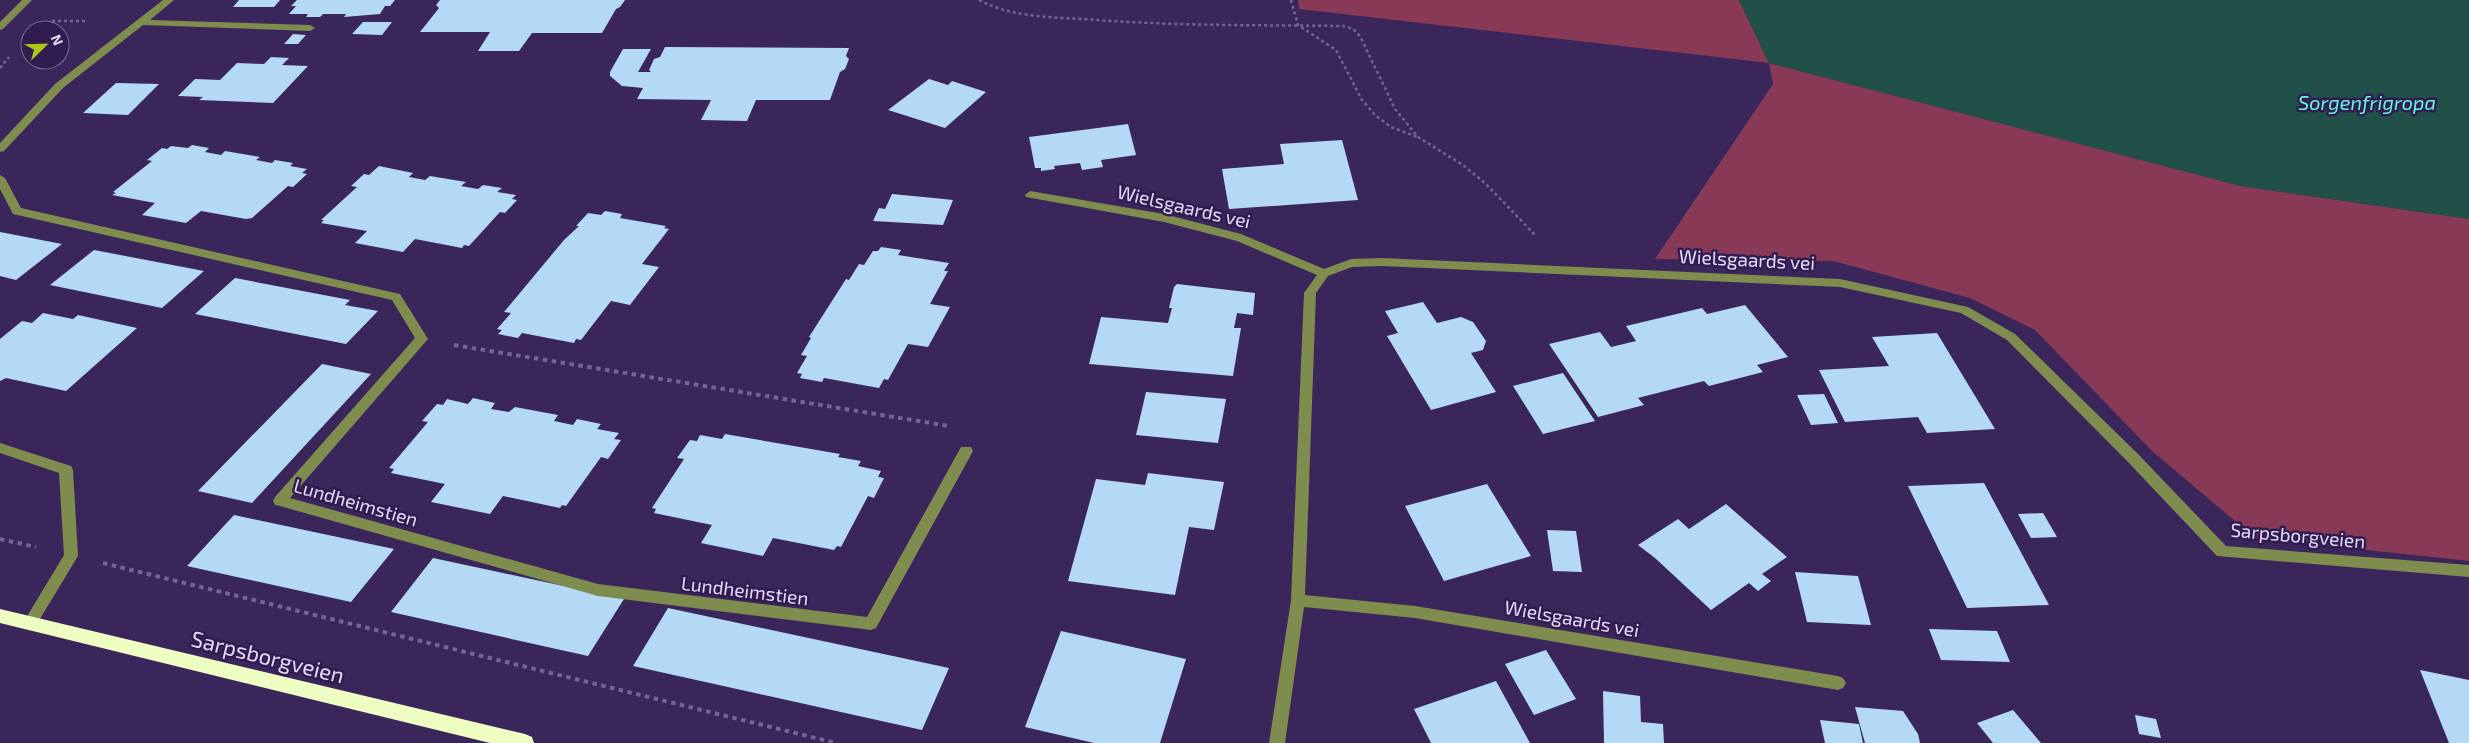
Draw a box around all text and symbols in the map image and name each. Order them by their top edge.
north arrow [20,20,70,70]
text: N [48,32,67,48]
water label: Sorgenfrigropa [2298,90,2436,114]
street label: Wielsgaards vei [1115,179,1253,233]
street label: Wielsgaards vei [1678,244,1816,274]
street label: Lundheimstien [291,473,421,531]
street label: Sarpsborgveien [2230,518,2366,552]
street label: Lundheimstien [680,571,810,609]
street label: Wielsgaards vei [1503,595,1641,641]
street label: Sarpsborgveien [189,624,347,688]

